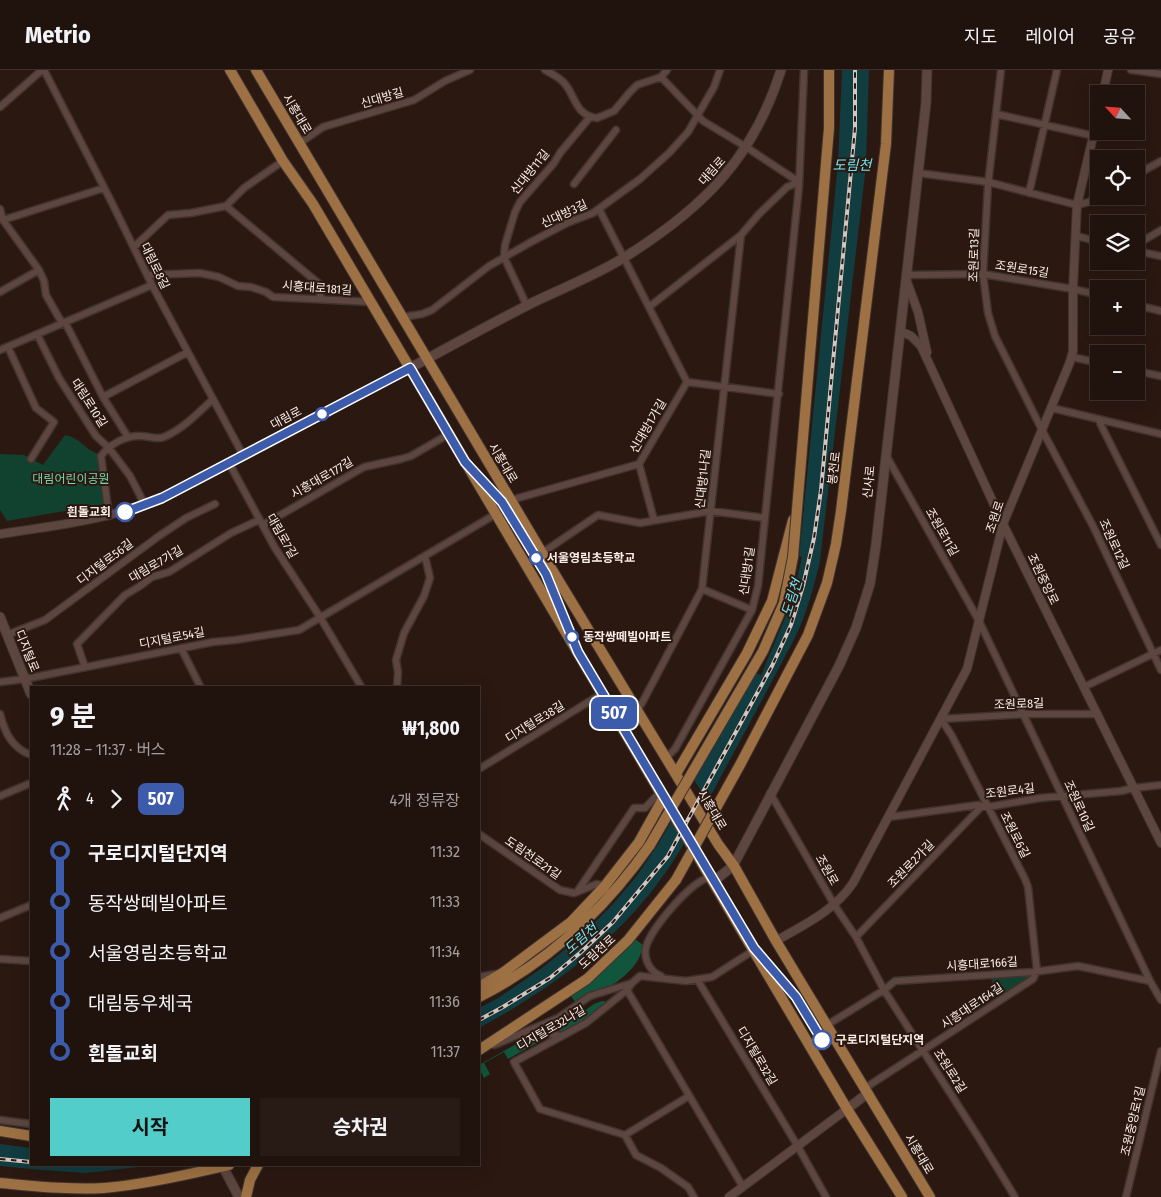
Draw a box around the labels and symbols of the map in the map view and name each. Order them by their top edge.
street label: 신대방길 [359,85,405,111]
north arrow [1090,85,1145,140]
street label: 시흥대로 [280,91,314,137]
street label: 신대방11길 [508,147,552,197]
street label: 대림로 [696,154,728,188]
water label: 도림천 [833,157,872,174]
street label: 신대방3길 [539,197,589,231]
street label: 조원로13길 [967,228,981,282]
street label: 대림로8길 [138,240,172,292]
street label: 조원로15길 [994,258,1050,280]
street label: 시흥대로181길 [281,279,353,297]
street label: 대림로10길 [68,376,110,430]
street label: 신대방1가길 [627,397,669,455]
street label: 대림로 [268,404,304,432]
unlabelled marker [315,407,329,421]
street label: 시흥대로 [486,440,520,486]
street label: 신대방1나길 [693,448,713,510]
street label: 봉천로 [825,451,843,485]
street label: 시흥대로177길 [288,455,356,501]
street label: 신사로 [860,465,878,499]
park label: 대림어린이공원 [32,472,110,486]
street label: 조원로 [983,499,1007,535]
marker: 흰돌교회 [115,502,135,522]
place label: 흰돌교회 [67,505,111,519]
street label: 조원로11길 [923,505,961,559]
street label: 대림로7길 [264,511,300,561]
street label: 조원로12길 [1096,517,1132,571]
street label: 디지털로56길 [74,536,136,588]
street label: 대림로7가길 [126,543,186,585]
street label: 신대방1길 [737,546,757,596]
marker: 서울영림초등학교 [529,551,543,565]
place label: 서울영림초등학교 [547,551,635,565]
street label: 조원중앙로 [1025,551,1061,607]
water label: 도림천 [778,576,806,619]
street label: 디지털로54길 [138,625,206,651]
street label: 디지털로 [12,628,42,674]
marker: 동작쌍떼빌아파트 [565,630,579,644]
place label: 동작쌍떼빌아파트 [583,630,671,644]
street label: 조원로8길 [994,696,1044,712]
line badge: 507 [585,697,643,729]
street label: 디지털로38길 [503,698,567,746]
street label: 조원로10길 [1061,778,1097,834]
street label: 조원로4길 [984,781,1036,801]
street label: 시흥대로 [695,787,729,833]
street label: 조원로6길 [997,809,1033,861]
street label: 도림천로21길 [502,834,564,882]
street label: 조원로2가길 [885,837,937,891]
street label: 조원로 [813,852,841,888]
water label: 도림천 [561,919,602,958]
street label: 도림천로 [576,932,618,972]
street label: 시흥대로166길 [946,955,1018,973]
street label: 시흥대로164길 [938,980,1006,1032]
street label: 디지털로32나길 [514,1003,588,1053]
street label: 디지털로32길 [734,1024,780,1088]
marker: 구로디지털단지역 [812,1030,832,1050]
place label: 구로디지털단지역 [836,1033,924,1047]
street label: 조원로2길 [931,1046,969,1096]
street label: 조원중앙로1길 [1118,1085,1148,1157]
street label: 시흥대로 [902,1131,936,1177]

